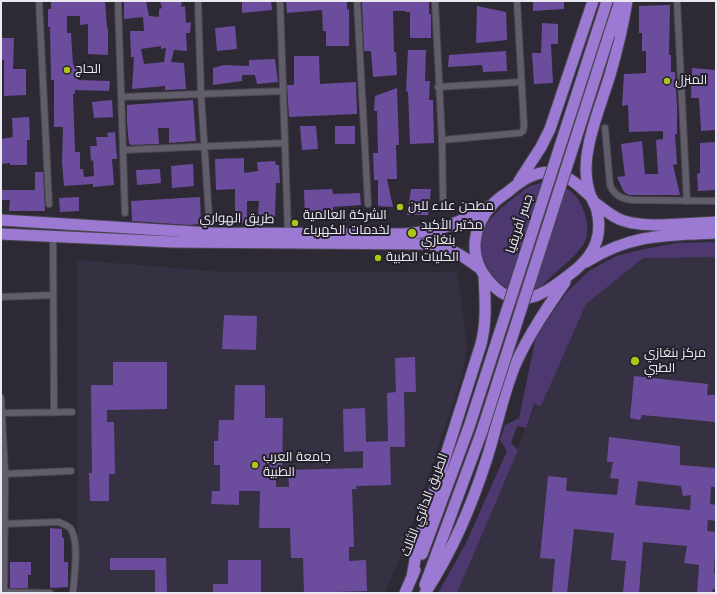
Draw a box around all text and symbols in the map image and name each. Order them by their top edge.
place label: الحاج [75,62,101,78]
marker: الحاج [62,65,72,75]
place label: المنزل [675,73,707,89]
marker: المنزل [662,76,672,86]
street label: جسر أفريقيا [503,192,537,256]
place label: مطحن علاء للبن [408,199,494,215]
marker: مطحن علاء للبن [395,202,405,212]
place label: الشركة العالمية لخدمات الكهرباء [303,208,390,239]
street label: طريق الهواري [199,211,275,227]
marker: الشركة العالمية لخدمات الكهرباء [290,218,300,228]
place label: مختبر الأكيد بنغازي [421,218,483,249]
marker: مختبر الأكيد بنغازي [406,227,418,239]
place label: الكليات الطبية [386,250,459,266]
marker: الكليات الطبية [373,253,383,263]
place label: مركز بنغازي الطبي [644,346,706,377]
marker: مركز بنغازي الطبي [629,355,641,367]
place label: جامعة العرب الطبية [263,450,331,481]
street label: الطريق الدائري الثالث [398,451,452,559]
marker: جامعة العرب الطبية [250,460,260,470]

